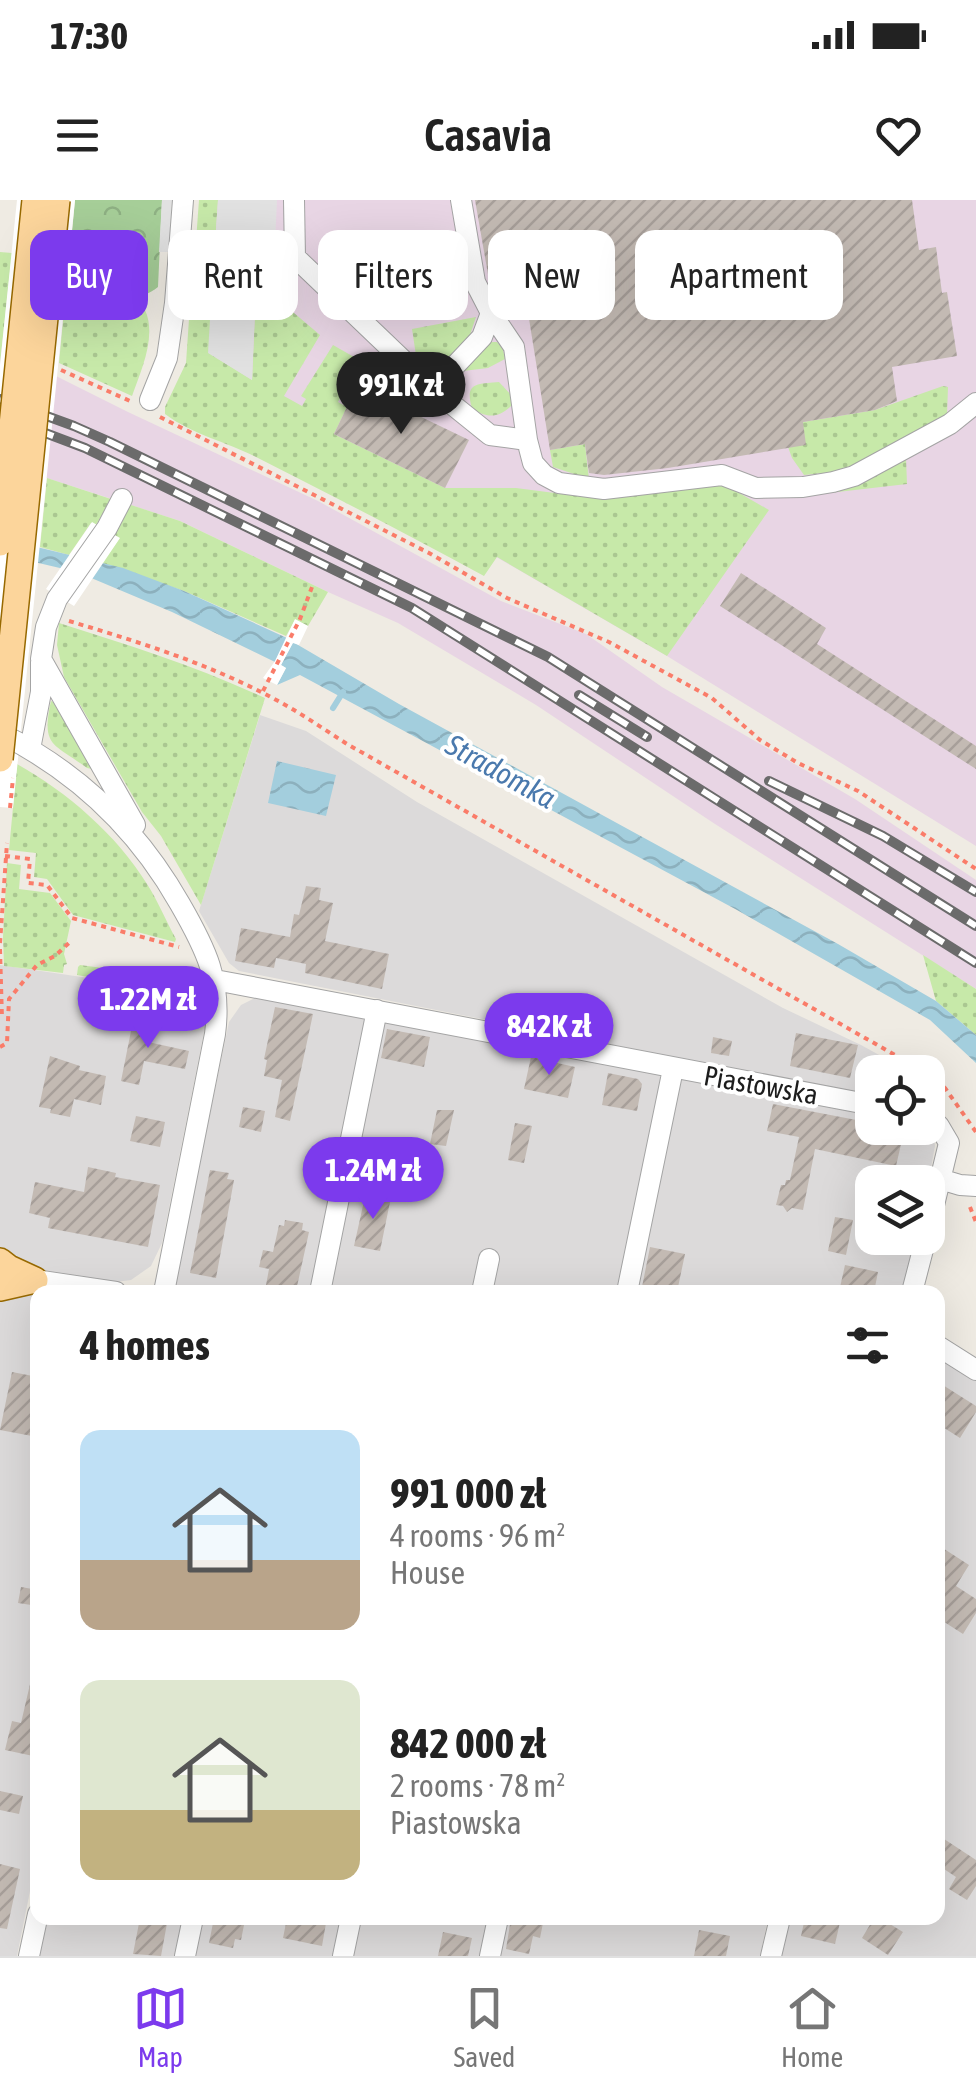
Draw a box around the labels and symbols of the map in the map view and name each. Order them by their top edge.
pin: 991K zł [309,352,493,437]
water label: Stradomka [440,727,562,815]
pin: 1.22M zł [45,966,251,1051]
pin: 842K zł [457,993,641,1078]
street label: Piastowska [702,1059,820,1111]
pin: 1.24M zł [270,1137,476,1222]

